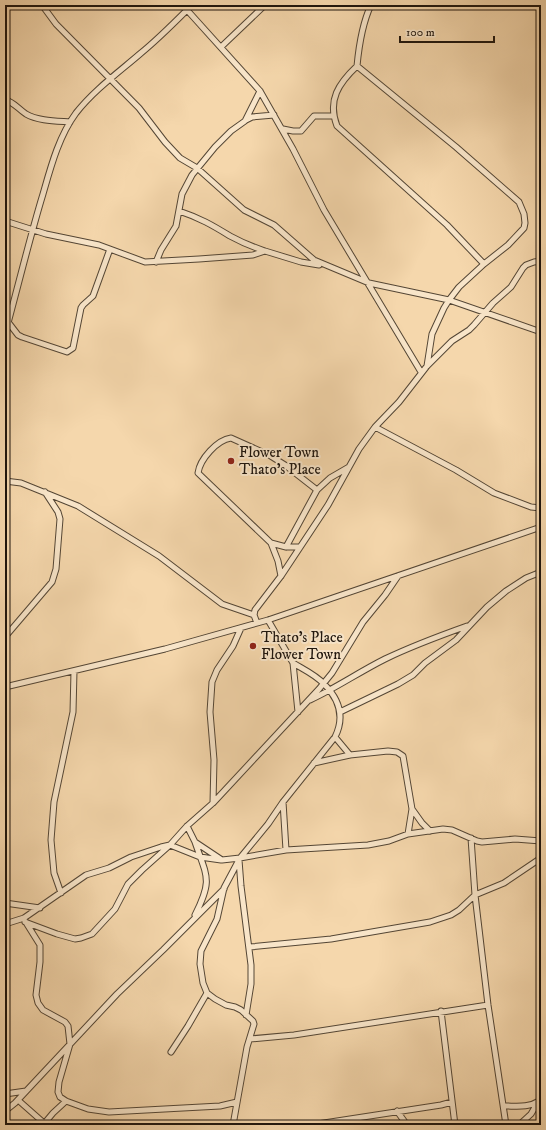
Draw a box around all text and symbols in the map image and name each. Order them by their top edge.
scale bar [400,18,494,44]
text: 100 m [406,25,435,40]
place label: Flower Town Thato's Place [239,443,321,479]
marker: Flower Town Thato's Place [226,456,236,466]
place label: Thato's Place Flower Town [261,628,343,664]
marker: Thato's Place Flower Town [248,641,258,651]

